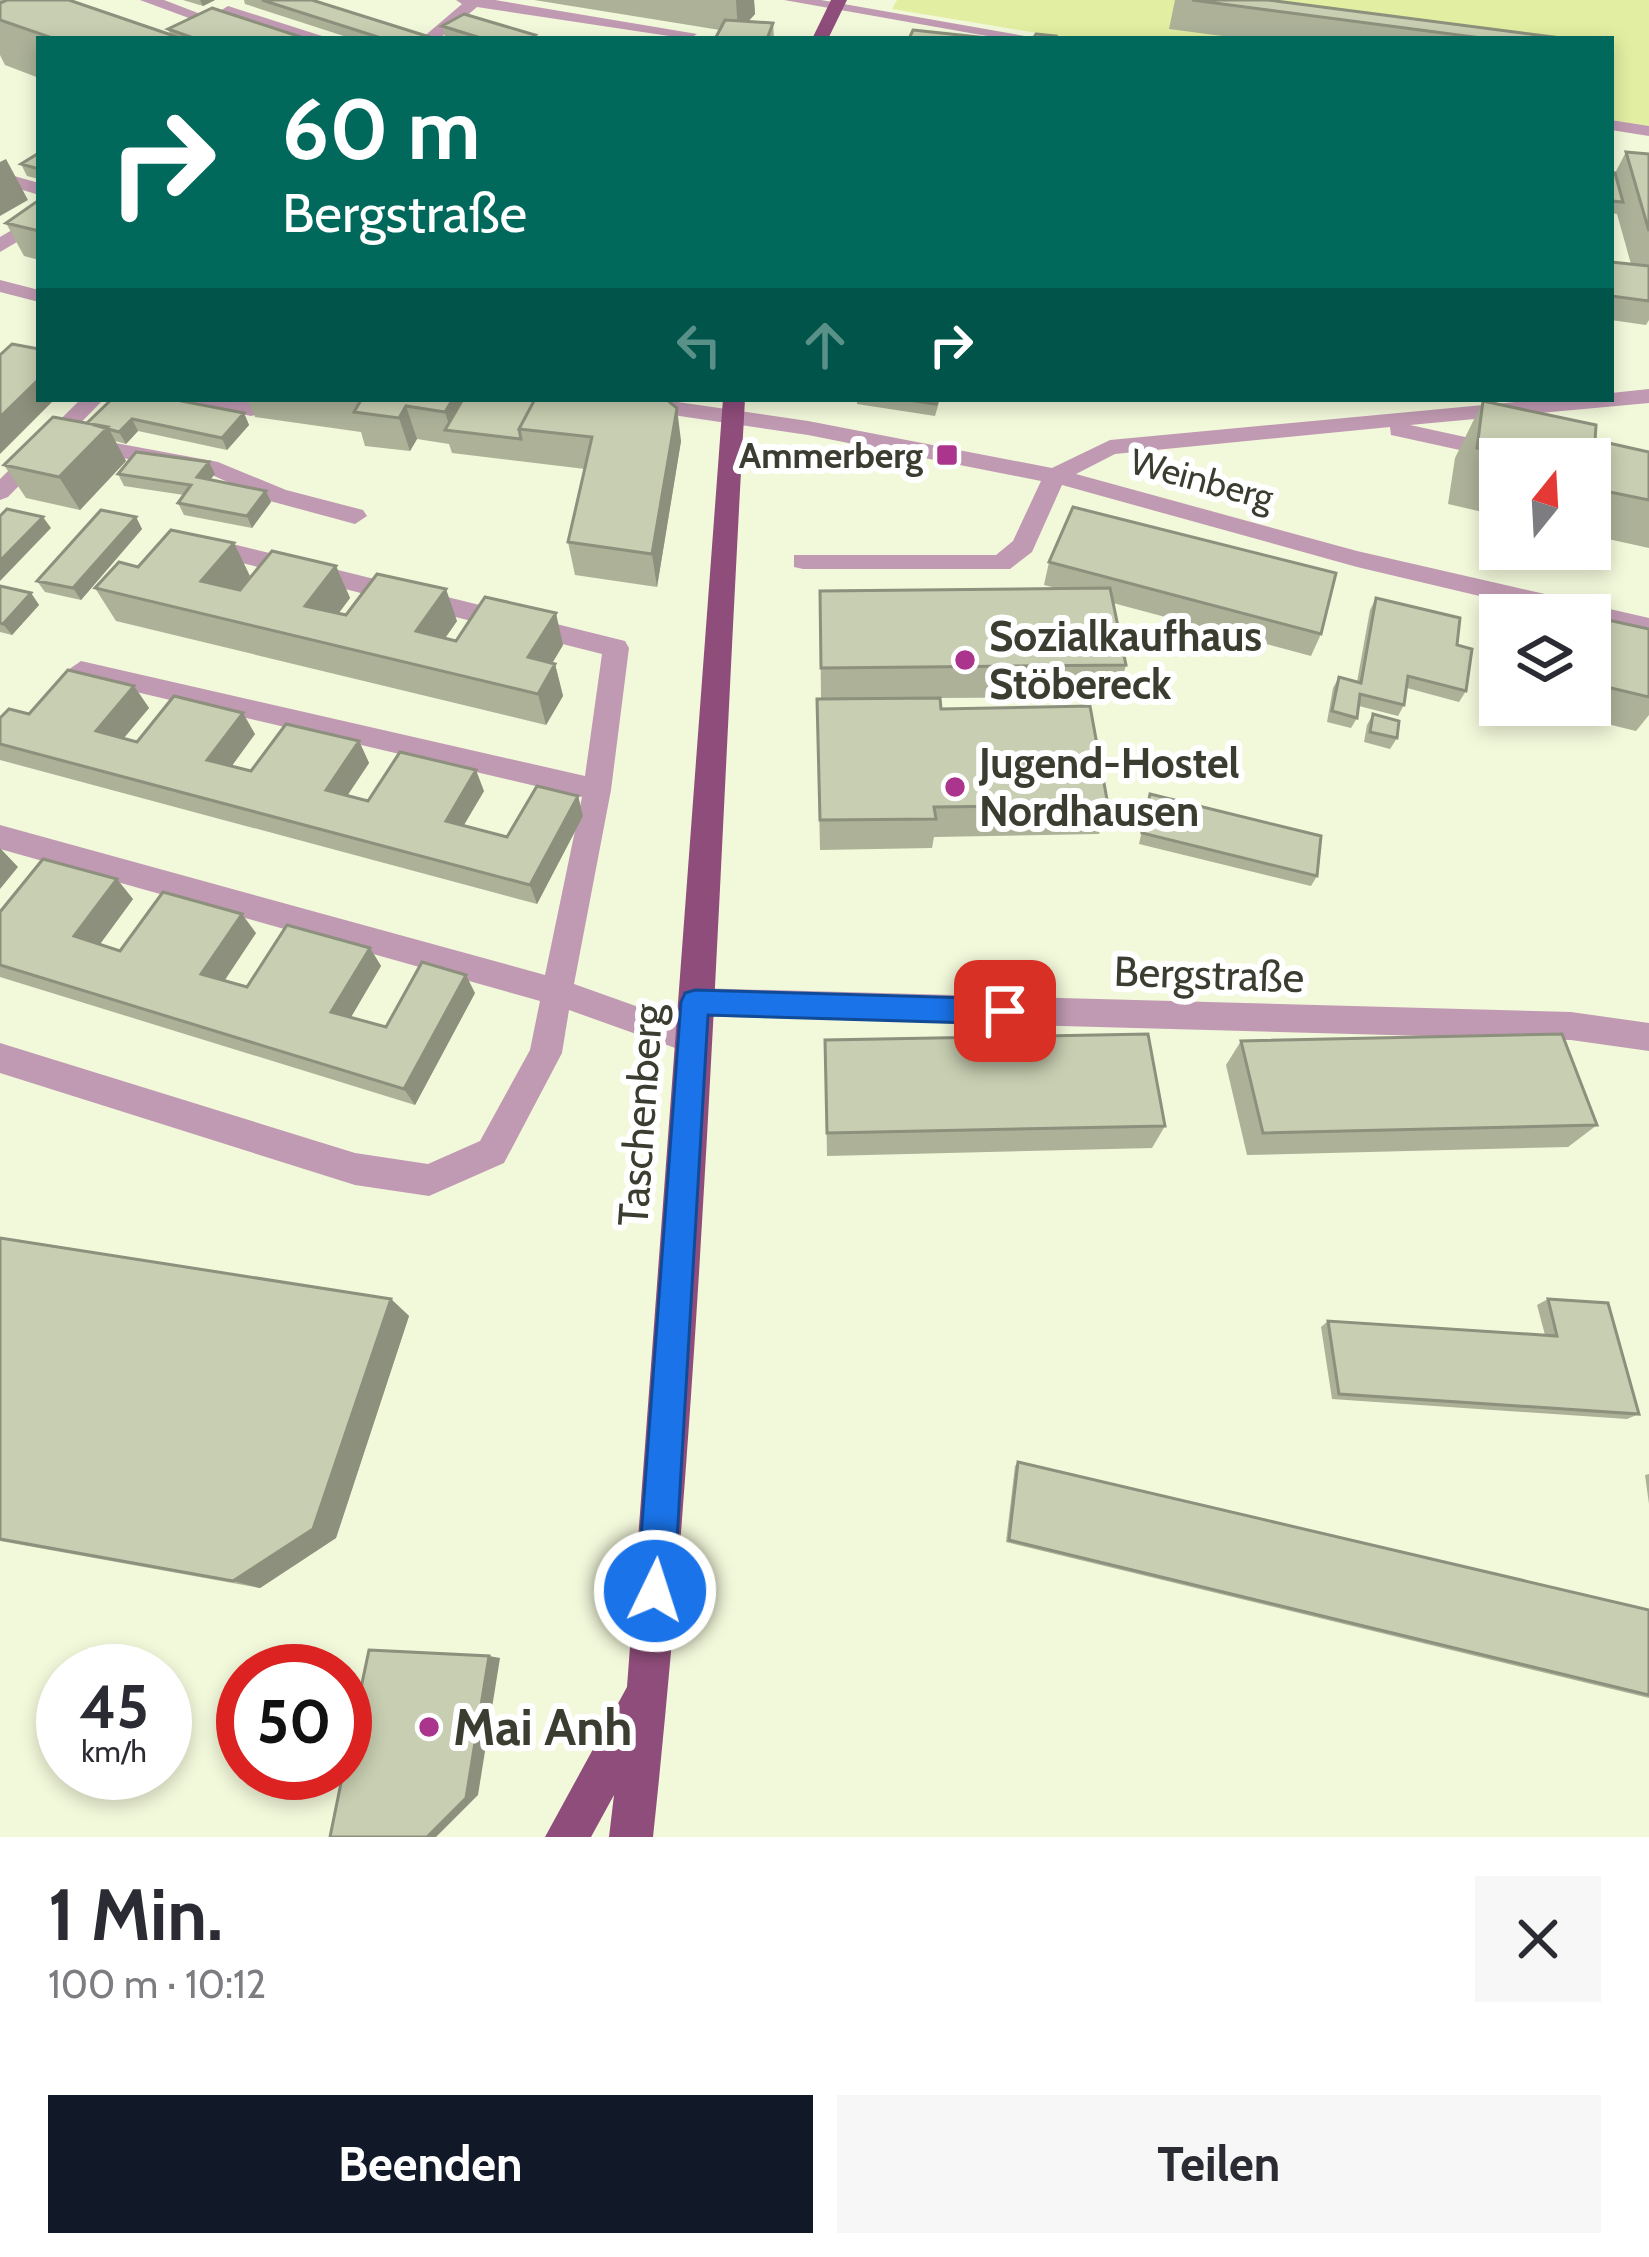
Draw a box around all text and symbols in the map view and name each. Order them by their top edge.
text: 60 m [282,78,480,180]
icon: right [84,84,240,240]
text: Bergstraße [282,180,527,246]
icon: left [666,312,732,378]
icon: ahead [792,312,858,378]
icon: right [918,312,984,378]
place label: Ammerberg [739,433,923,477]
north arrow [1479,438,1611,570]
map controls [1479,438,1611,726]
street label: Weinberg [1126,439,1279,519]
marker: Ammerberg [934,442,960,468]
button: layers [1479,594,1611,726]
place label: Sozialkaufhaus Stöbereck [989,610,1262,710]
marker: Sozialkaufhaus Stöbereck [952,647,978,673]
place label: Jugend-Hostel Nordhausen [978,737,1240,837]
marker: Jugend-Hostel Nordhausen [942,774,968,800]
street label: Bergstraße [1113,945,1305,1003]
pin [954,960,1056,1062]
icon: arrive [972,978,1038,1044]
street label: Taschenberg [606,1001,674,1228]
position arrow [592,1528,718,1654]
speed limit sign: 50 [216,1644,372,1800]
text: 45 [79,1670,149,1743]
place label: Mai Anh [453,1696,632,1758]
marker: Mai Anh [416,1714,442,1740]
text: km/h [81,1733,147,1770]
text: 1 Min. [48,1871,223,1958]
button: close [1475,1876,1601,2002]
text: 100 m · 10:12 [48,1960,266,2008]
button: Beenden [48,2095,813,2233]
button: Teilen [837,2095,1601,2233]

